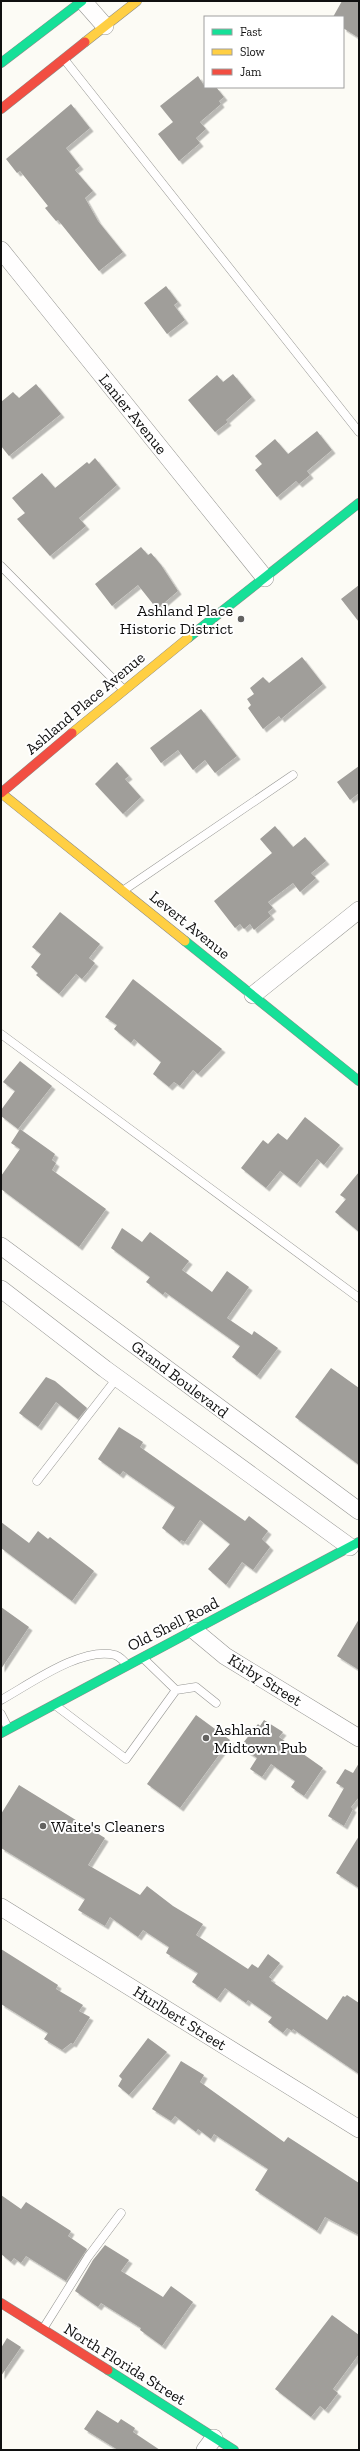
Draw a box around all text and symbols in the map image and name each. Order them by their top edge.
legend [204,16,344,88]
text: Fast [240,25,263,39]
text: Slow [240,45,266,59]
text: Jam [240,65,262,79]
street label: Lanier Avenue [95,370,171,458]
place label: Ashland Place Historic District [120,601,233,638]
marker: Ashland Place Historic District [236,614,246,624]
street label: Ashland Place Avenue [22,648,148,758]
street label: Levert Avenue [146,887,234,963]
street label: Grand Boulevard [128,1336,233,1422]
street label: Old Shell Road [124,1593,222,1655]
street label: Kirby Street [225,1650,305,1710]
place label: Ashland Midtown Pub [214,1720,307,1757]
marker: Ashland Midtown Pub [201,1733,211,1743]
place label: Waite's Cleaners [51,1817,165,1836]
marker: Waite's Cleaners [38,1821,48,1831]
street label: Hurlbert Street [130,1982,230,2054]
street label: North Florida Street [61,2319,189,2409]

